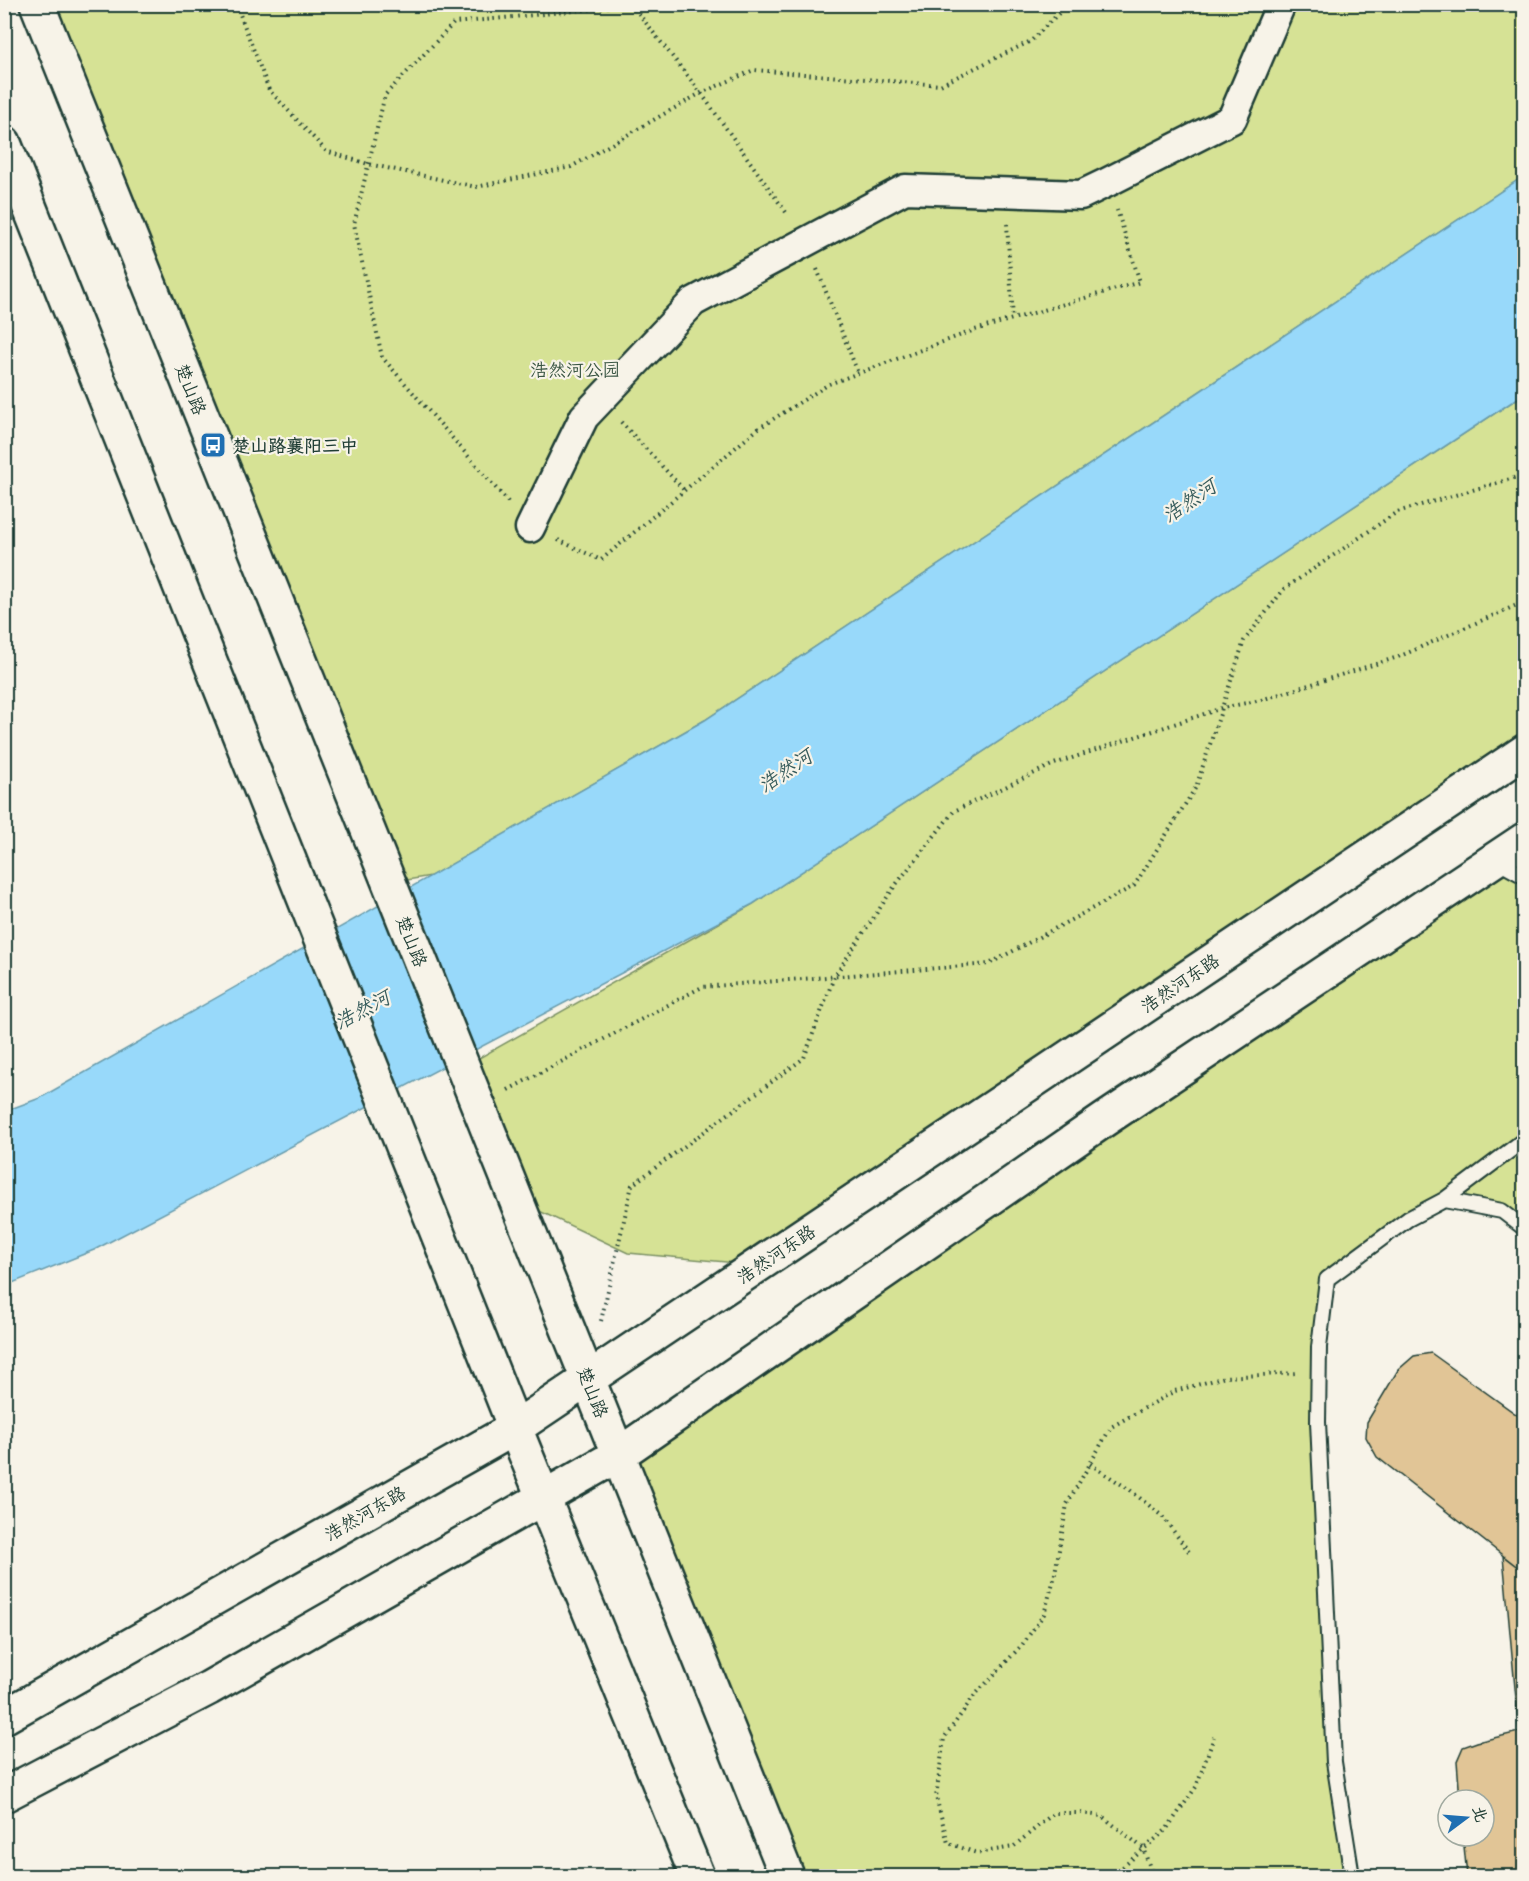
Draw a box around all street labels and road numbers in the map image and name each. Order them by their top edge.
street label: 楚山路 [170,360,212,418]
street label: 楚山路 [391,912,433,970]
street label: 浩然河东路 [1136,948,1224,1018]
street label: 浩然河东路 [732,1219,820,1289]
street label: 楚山路 [572,1363,614,1421]
street label: 浩然河东路 [320,1481,410,1545]

